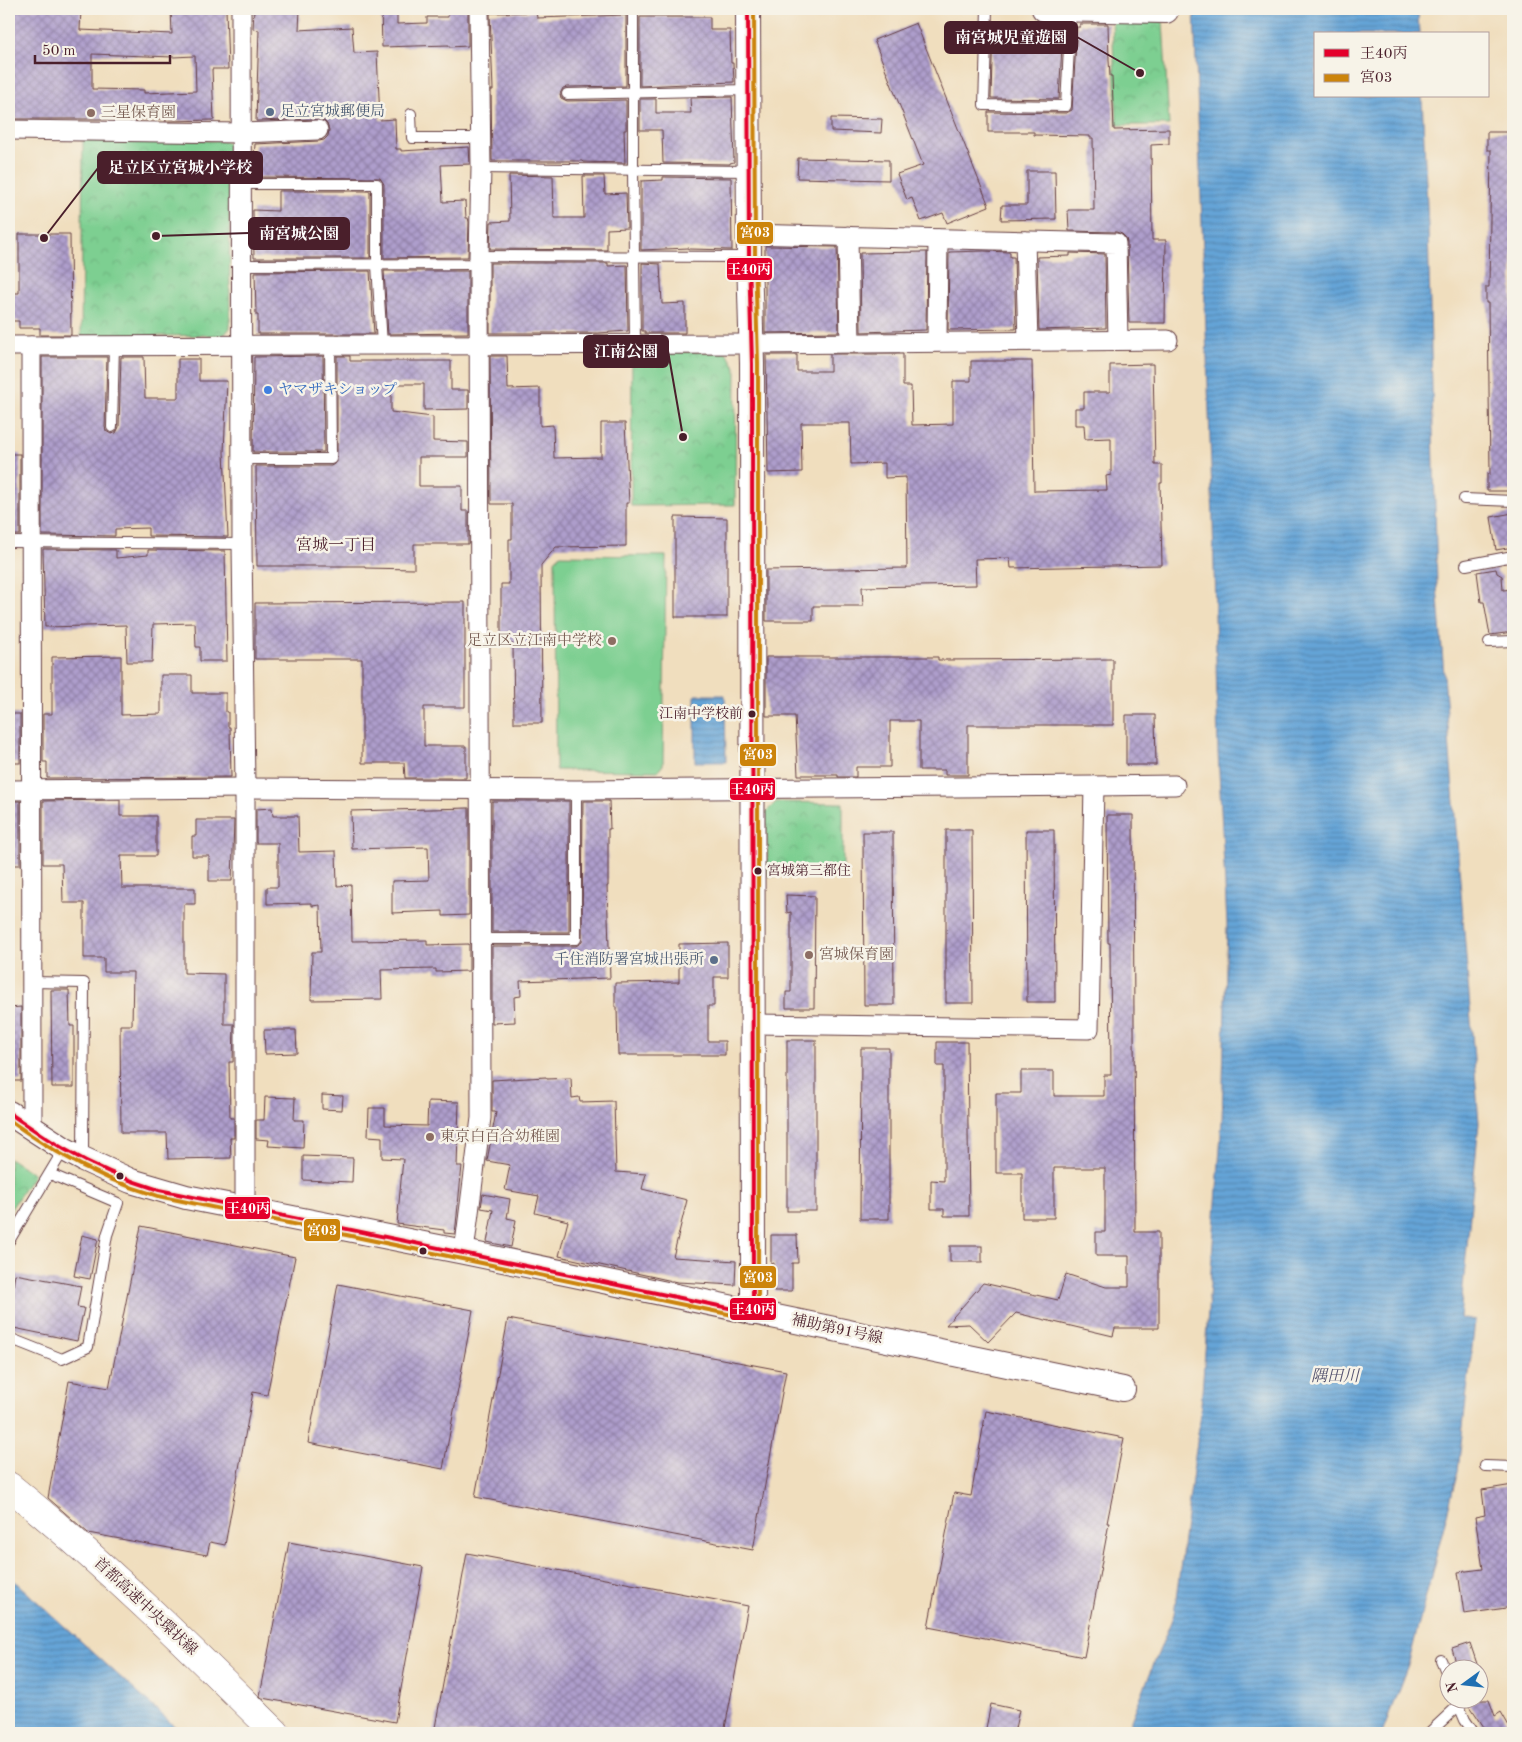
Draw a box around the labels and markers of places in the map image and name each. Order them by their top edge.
callout: 南宮城児童遊園 [945,22,1077,53]
place label: 足立宮城郵便局 [280,103,385,120]
place label: 三星保育園 [101,104,176,121]
marker: 足立宮城郵便局 [264,106,276,118]
marker: 三星保育園 [85,107,97,119]
callout: 足立区立宮城小学校 [98,152,262,183]
callout: 南宮城公園 [249,218,349,249]
callout: 江南公園 [584,336,668,367]
place label: ヤマザキショップ [278,381,398,398]
marker: ヤマザキショップ [262,384,274,396]
place label: 足立区立江南中学校 [467,632,602,649]
marker: 足立区立江南中学校 [606,635,618,647]
place label: 江南中学校前 [659,706,743,721]
marker: 江南中学校前 [747,709,757,719]
place label: 宮城第三都住 [767,863,851,878]
marker: 宮城第三都住 [753,866,763,876]
place label: 宮城保育園 [819,946,894,963]
marker: 宮城保育園 [803,949,815,961]
place label: 千住消防署宮城出張所 [554,951,704,968]
marker: 千住消防署宮城出張所 [708,954,720,966]
place label: 東京白百合幼稚園 [440,1128,560,1145]
marker: 東京白百合幼稚園 [424,1131,436,1143]
unlabelled marker [115,1171,125,1181]
unlabelled marker [418,1246,428,1256]

